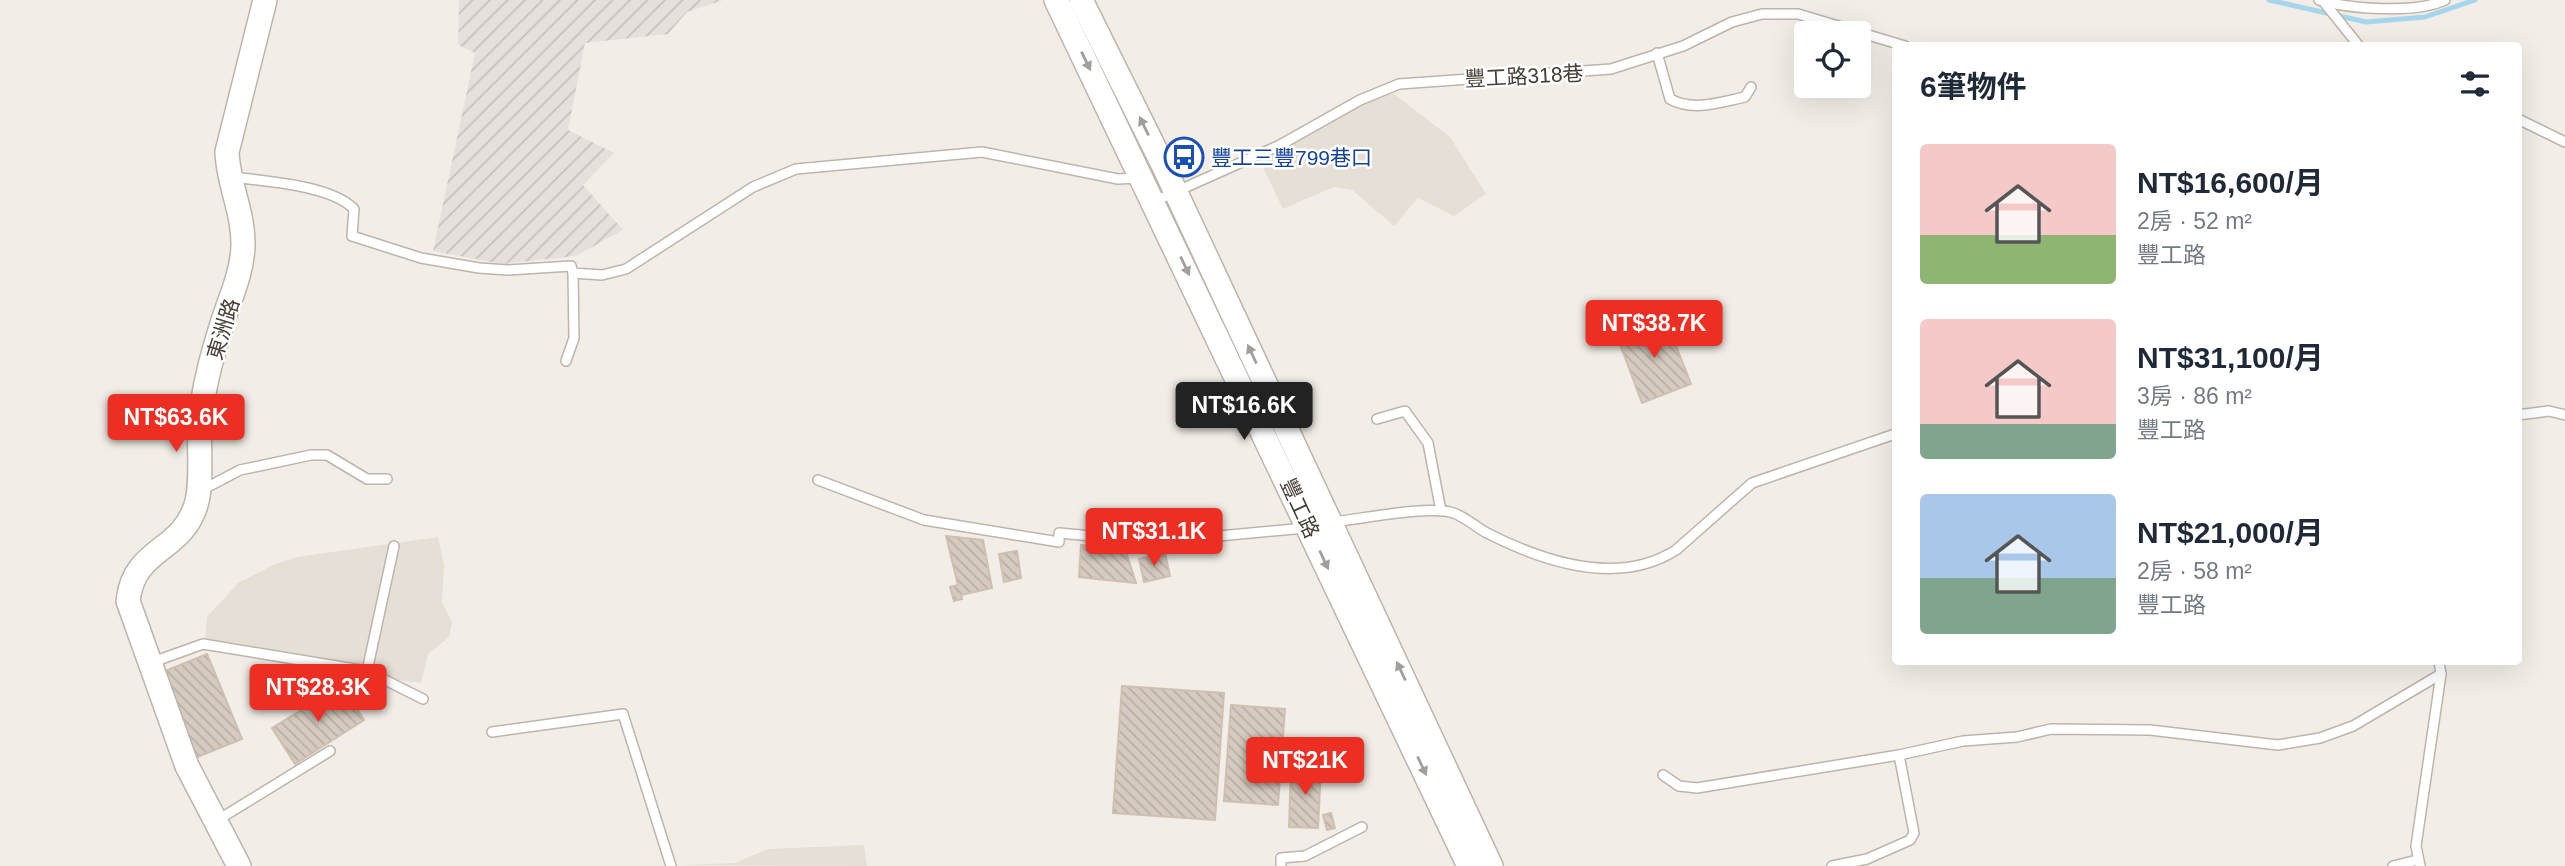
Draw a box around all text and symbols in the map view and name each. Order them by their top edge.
map controls [1794,21,1871,98]
button: locate [1794,21,1871,98]
one-way arrow [1080,51,1091,71]
street label: 豐工路318巷 [1464,61,1584,91]
icon: filters [2456,65,2494,103]
text: 6筆物件 [1920,70,2027,103]
one-way arrow [1138,116,1149,136]
bus stop icon: 豐工三豐799巷口 [1163,136,1205,178]
place label: 豐工三豐799巷口 [1211,146,1372,169]
text: NT$16,600/月 [2137,166,2324,199]
icon: home [1976,172,2060,256]
text: 2房 · 52 m² [2137,208,2252,234]
text: 豐工路 [2137,242,2206,268]
one-way arrow [1179,256,1191,276]
street label: 東洲路 [203,296,243,362]
pin: NT$38.7K [1582,300,1726,360]
text: NT$38.7K [1602,310,1706,336]
text: NT$31,100/月 [2137,341,2324,374]
one-way arrow [1246,344,1258,364]
icon: home [1976,347,2060,431]
pin: NT$16.6K [1172,382,1316,442]
text: 3房 · 86 m² [2137,383,2252,409]
text: NT$16.6K [1192,392,1296,418]
pin: NT$63.6K [104,394,248,454]
text: NT$63.6K [124,404,228,430]
text: 豐工路 [2137,417,2206,443]
street label: 豐工路 [1276,475,1324,541]
pin: NT$31.1K [1082,508,1226,568]
text: NT$21,000/月 [2137,516,2324,549]
text: NT$31.1K [1102,518,1206,544]
icon: home [1976,522,2060,606]
one-way arrow [1319,550,1330,570]
text: 2房 · 58 m² [2137,558,2252,584]
text: 豐工路 [2137,592,2206,618]
one-way arrow [1395,661,1406,681]
pin: NT$28.3K [246,664,390,724]
text: NT$28.3K [266,674,370,700]
pin: NT$21K [1248,738,1362,797]
text: NT$21K [1262,747,1348,773]
one-way arrow [1416,756,1428,776]

